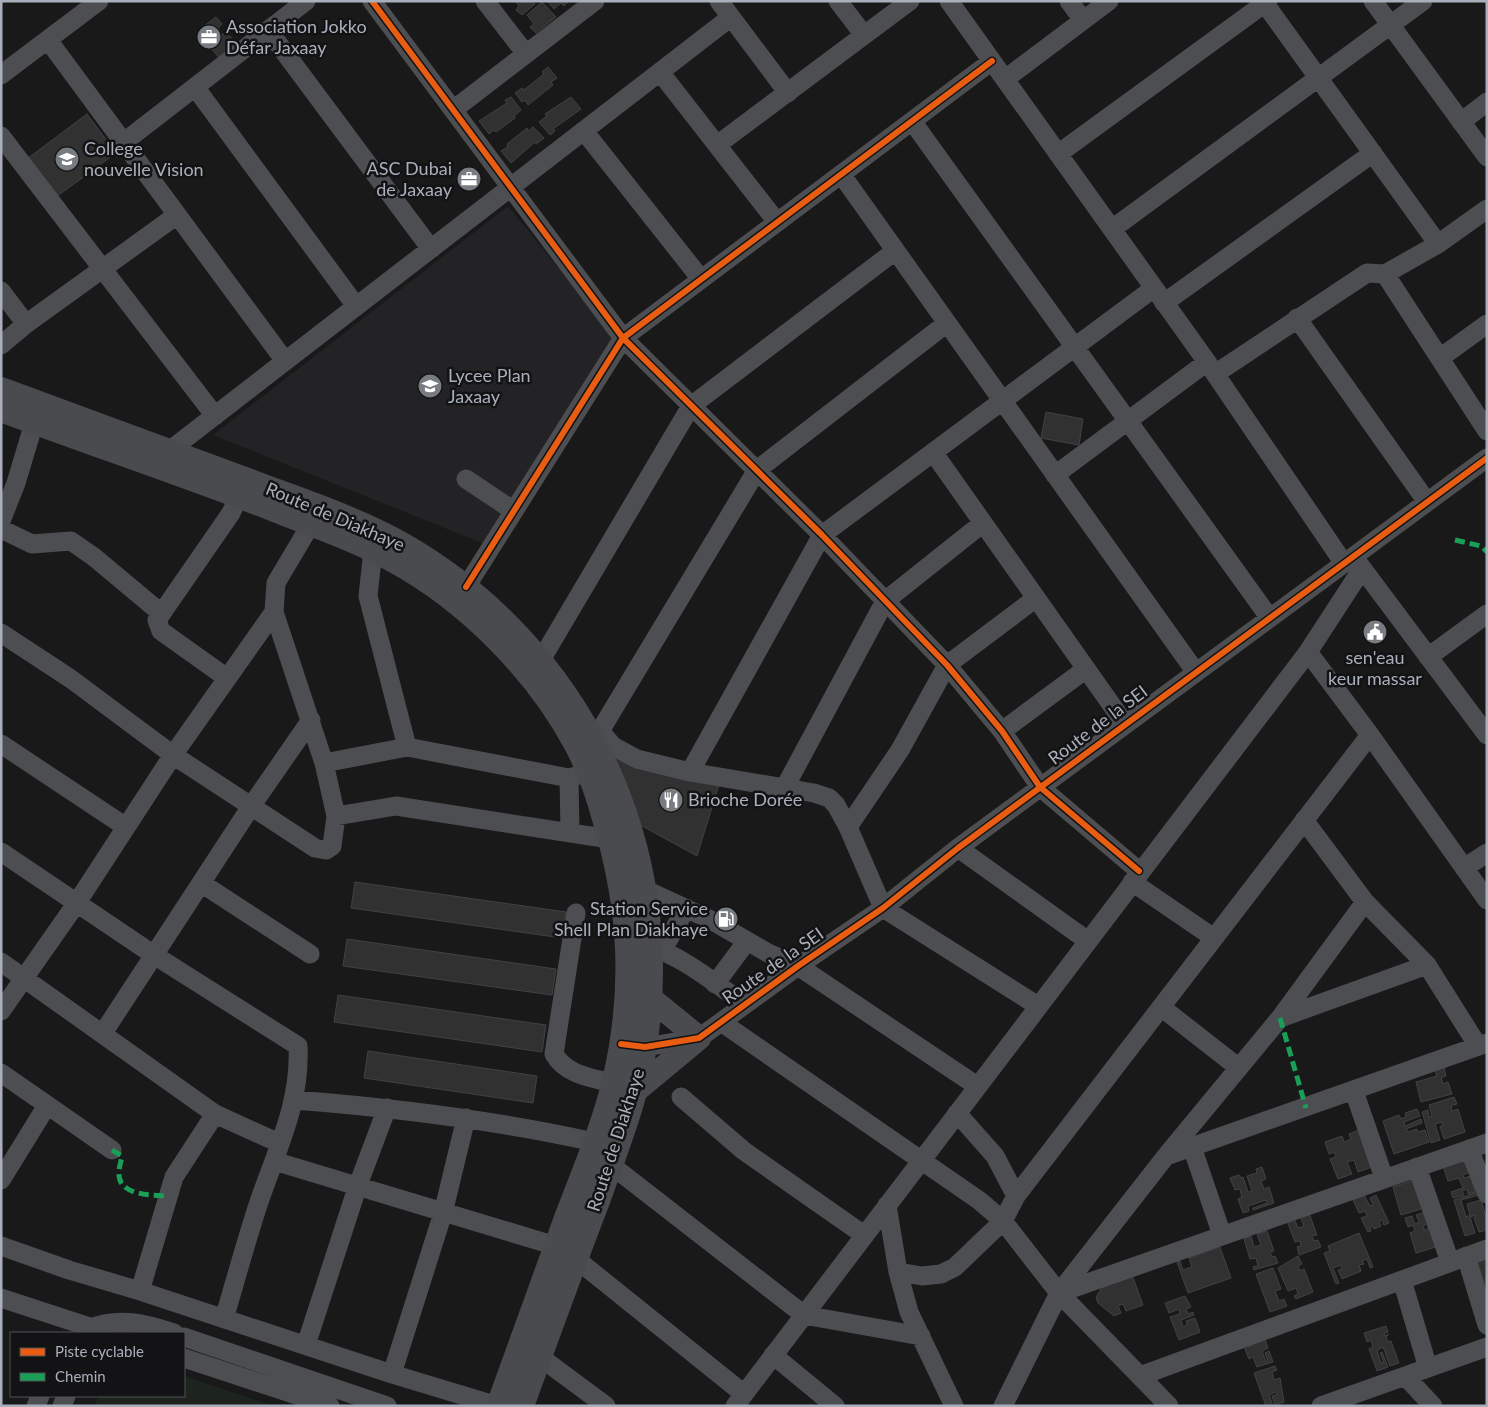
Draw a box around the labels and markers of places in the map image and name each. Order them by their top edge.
place label: Association Jokko Défar Jaxaay [226,15,367,58]
office icon: Association Jokko Défar Jaxaay [196,24,222,50]
place label: College nouvelle Vision [84,137,204,180]
school or university icon: College nouvelle Vision [54,146,80,172]
place label: ASC Dubai de Jaxaay [366,157,453,200]
office icon: ASC Dubai de Jaxaay [456,166,482,192]
place label: Lycee Plan Jaxaay [448,364,531,407]
school or university icon: Lycee Plan Jaxaay [417,373,443,399]
public building icon: sen'eau keur massar [1362,619,1388,645]
place label: sen'eau keur massar [1328,646,1422,689]
restaurant icon: Brioche Dorée [658,787,684,813]
place label: Brioche Dorée [688,788,802,810]
place label: Station Service Shell Plan Diakhaye [554,897,708,940]
fuel station icon: Station Service Shell Plan Diakhaye [713,906,739,932]

